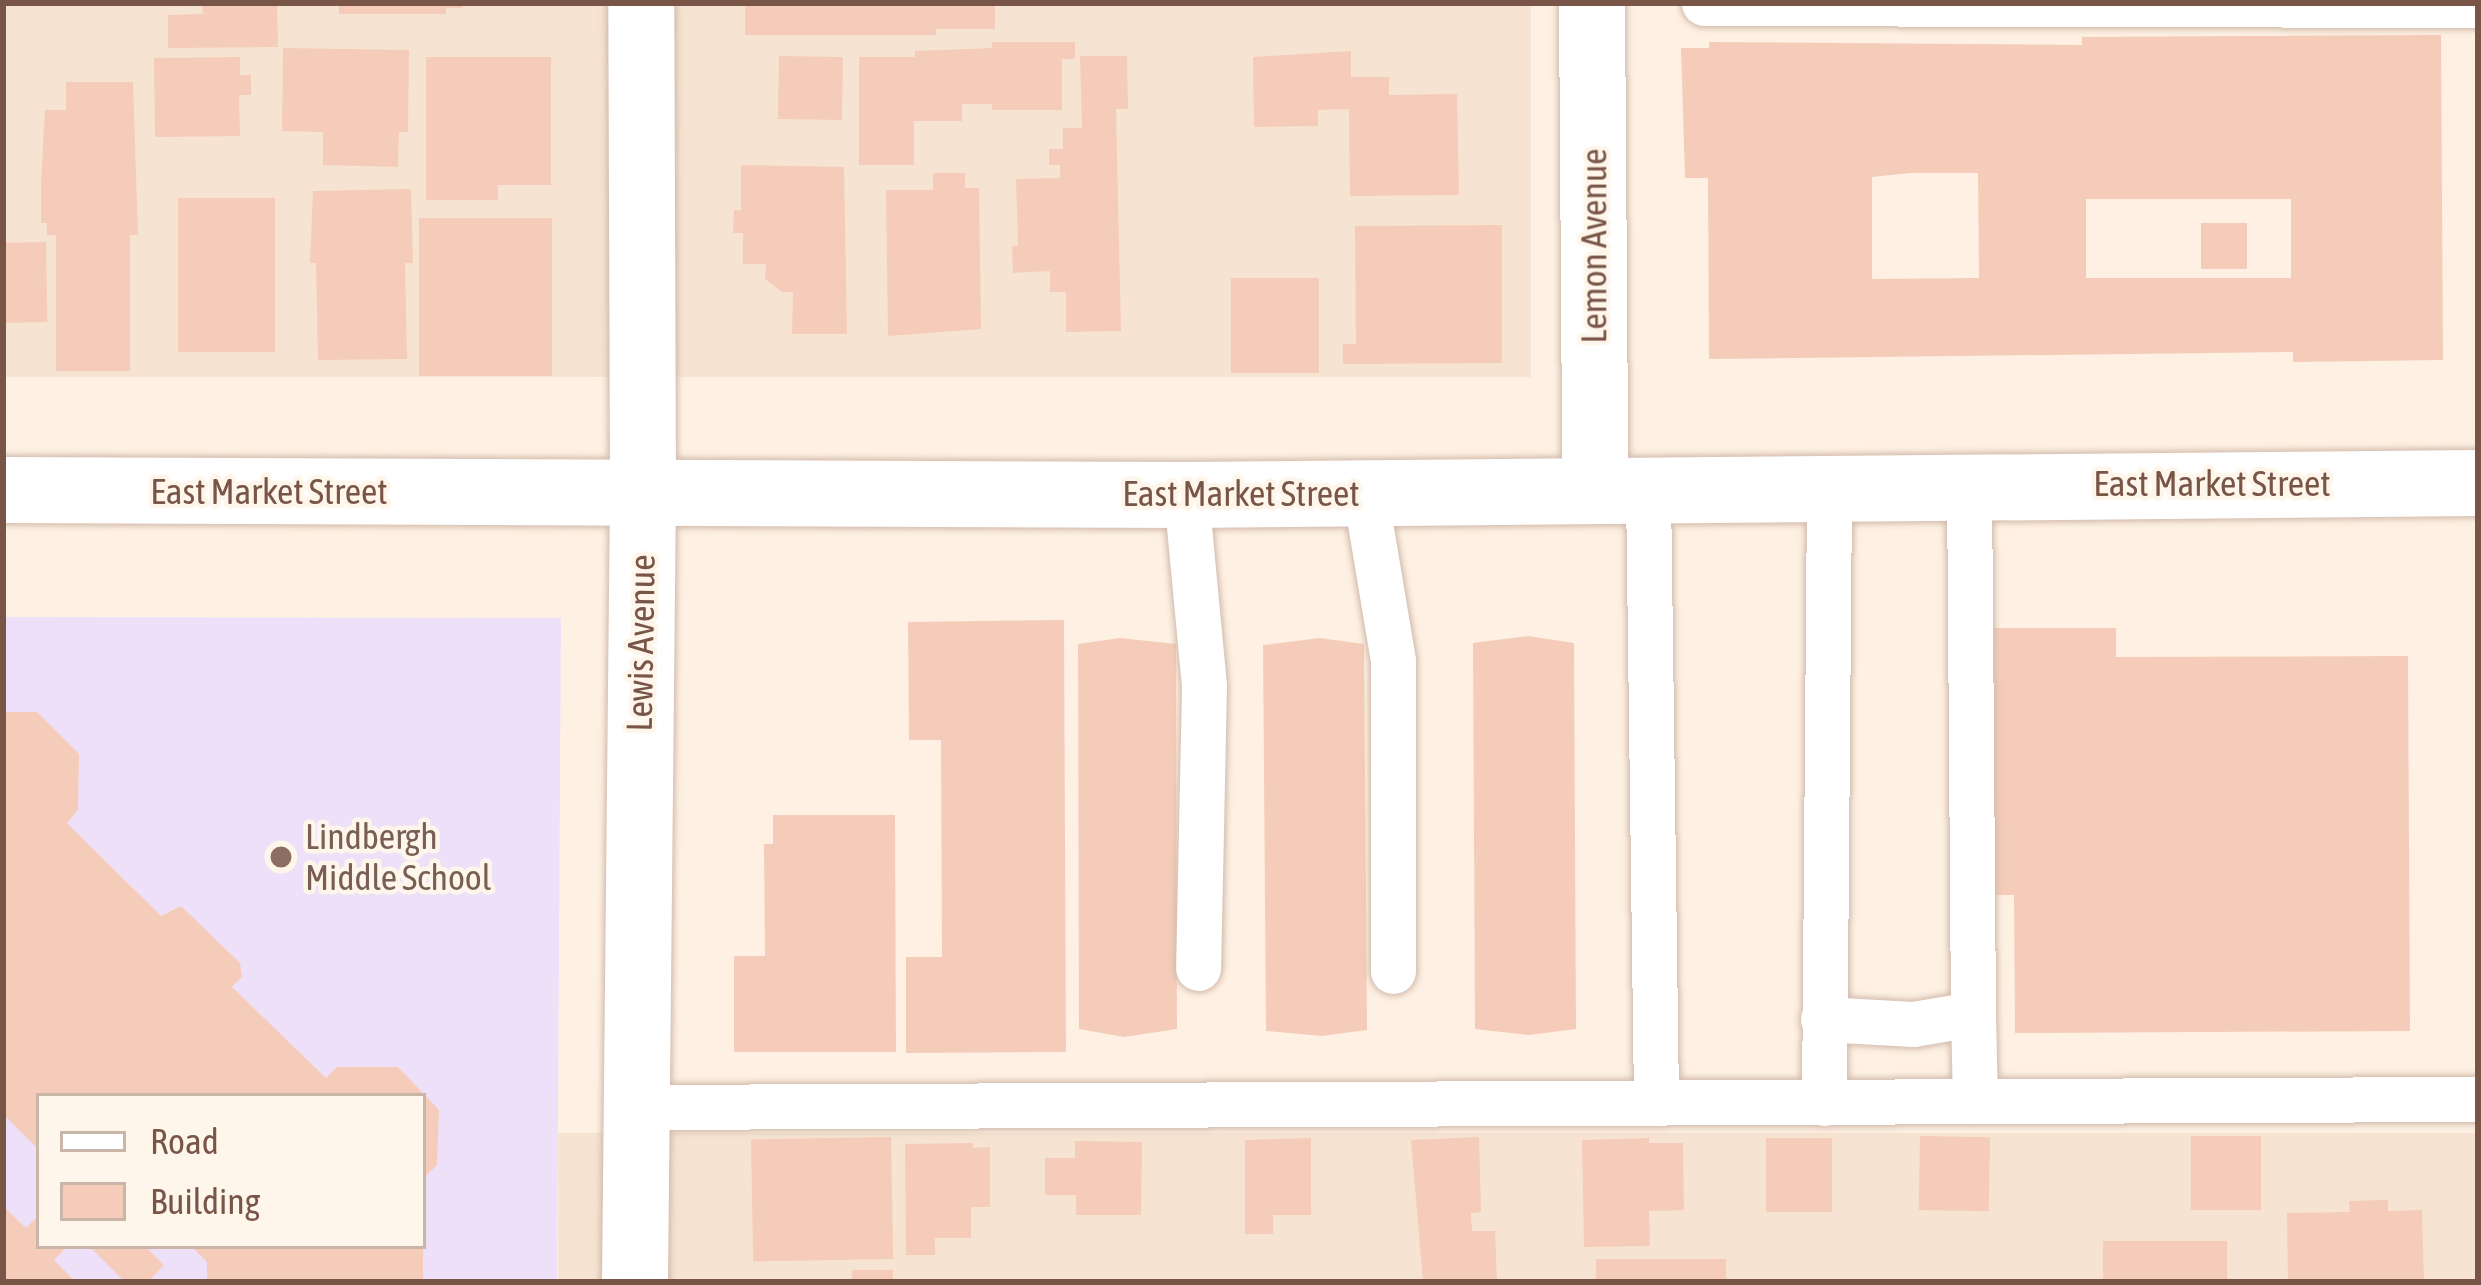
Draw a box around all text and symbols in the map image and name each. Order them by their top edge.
street label: Lemon Avenue [1572,148,1616,344]
street label: East Market Street [2093,462,2331,506]
street label: East Market Street [150,470,388,514]
street label: East Market Street [1122,472,1360,516]
street label: Lewis Avenue [618,554,664,732]
place label: Lindbergh Middle School [305,814,491,899]
marker: Lindbergh Middle School [268,844,294,870]
legend [36,1093,426,1249]
text: Road [150,1120,219,1162]
text: Building [150,1180,260,1222]

